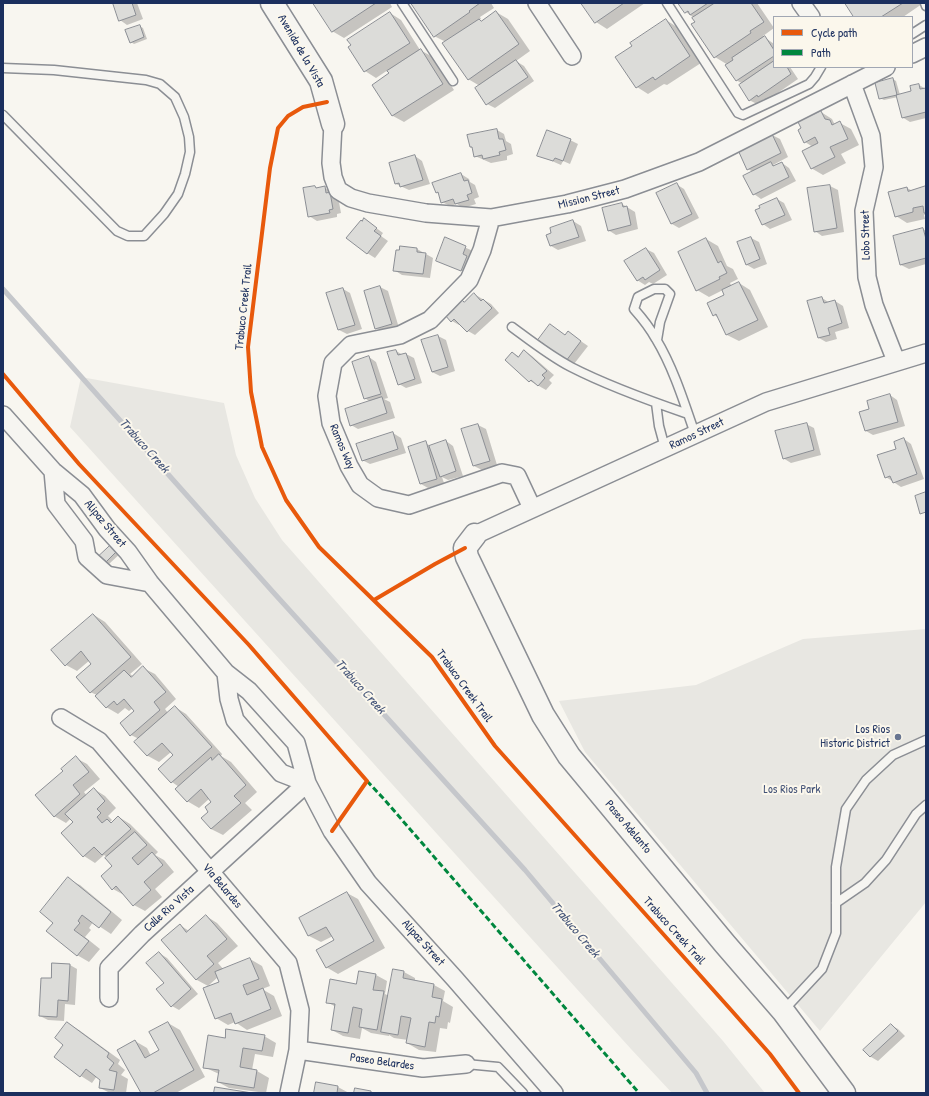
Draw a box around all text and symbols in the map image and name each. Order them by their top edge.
street label: Avenida de la Vista [274,12,328,90]
legend [773,16,913,68]
text: Cycle path [811,24,857,41]
text: Path [811,44,831,61]
street label: Mission Street [557,183,621,213]
street label: Lobo Street [858,210,874,260]
street label: Trabuco Creek Trail [232,263,256,351]
street label: Ramos Street [667,415,727,453]
water label: Trabuco Creek [115,416,173,476]
street label: Ramos Way [326,422,358,472]
street label: Alipaz Street [81,497,129,551]
street label: Trabuco Creek Trail [433,647,495,725]
water label: Trabuco Creek [331,657,389,717]
place label: Los Rios Historic District [820,723,890,751]
marker: Los Rios Historic District [893,732,903,742]
park label: Los Rios Park [763,783,821,797]
street label: Paseo Adelanto [602,797,654,857]
street label: Via Belardes [199,861,245,911]
street label: Calle Rio Vista [141,883,197,935]
street label: Trabuco Creek Trail [640,894,708,968]
water label: Trabuco Creek [547,899,603,961]
street label: Alipaz Street [398,917,448,969]
street label: Paseo Belardes [349,1050,415,1074]

